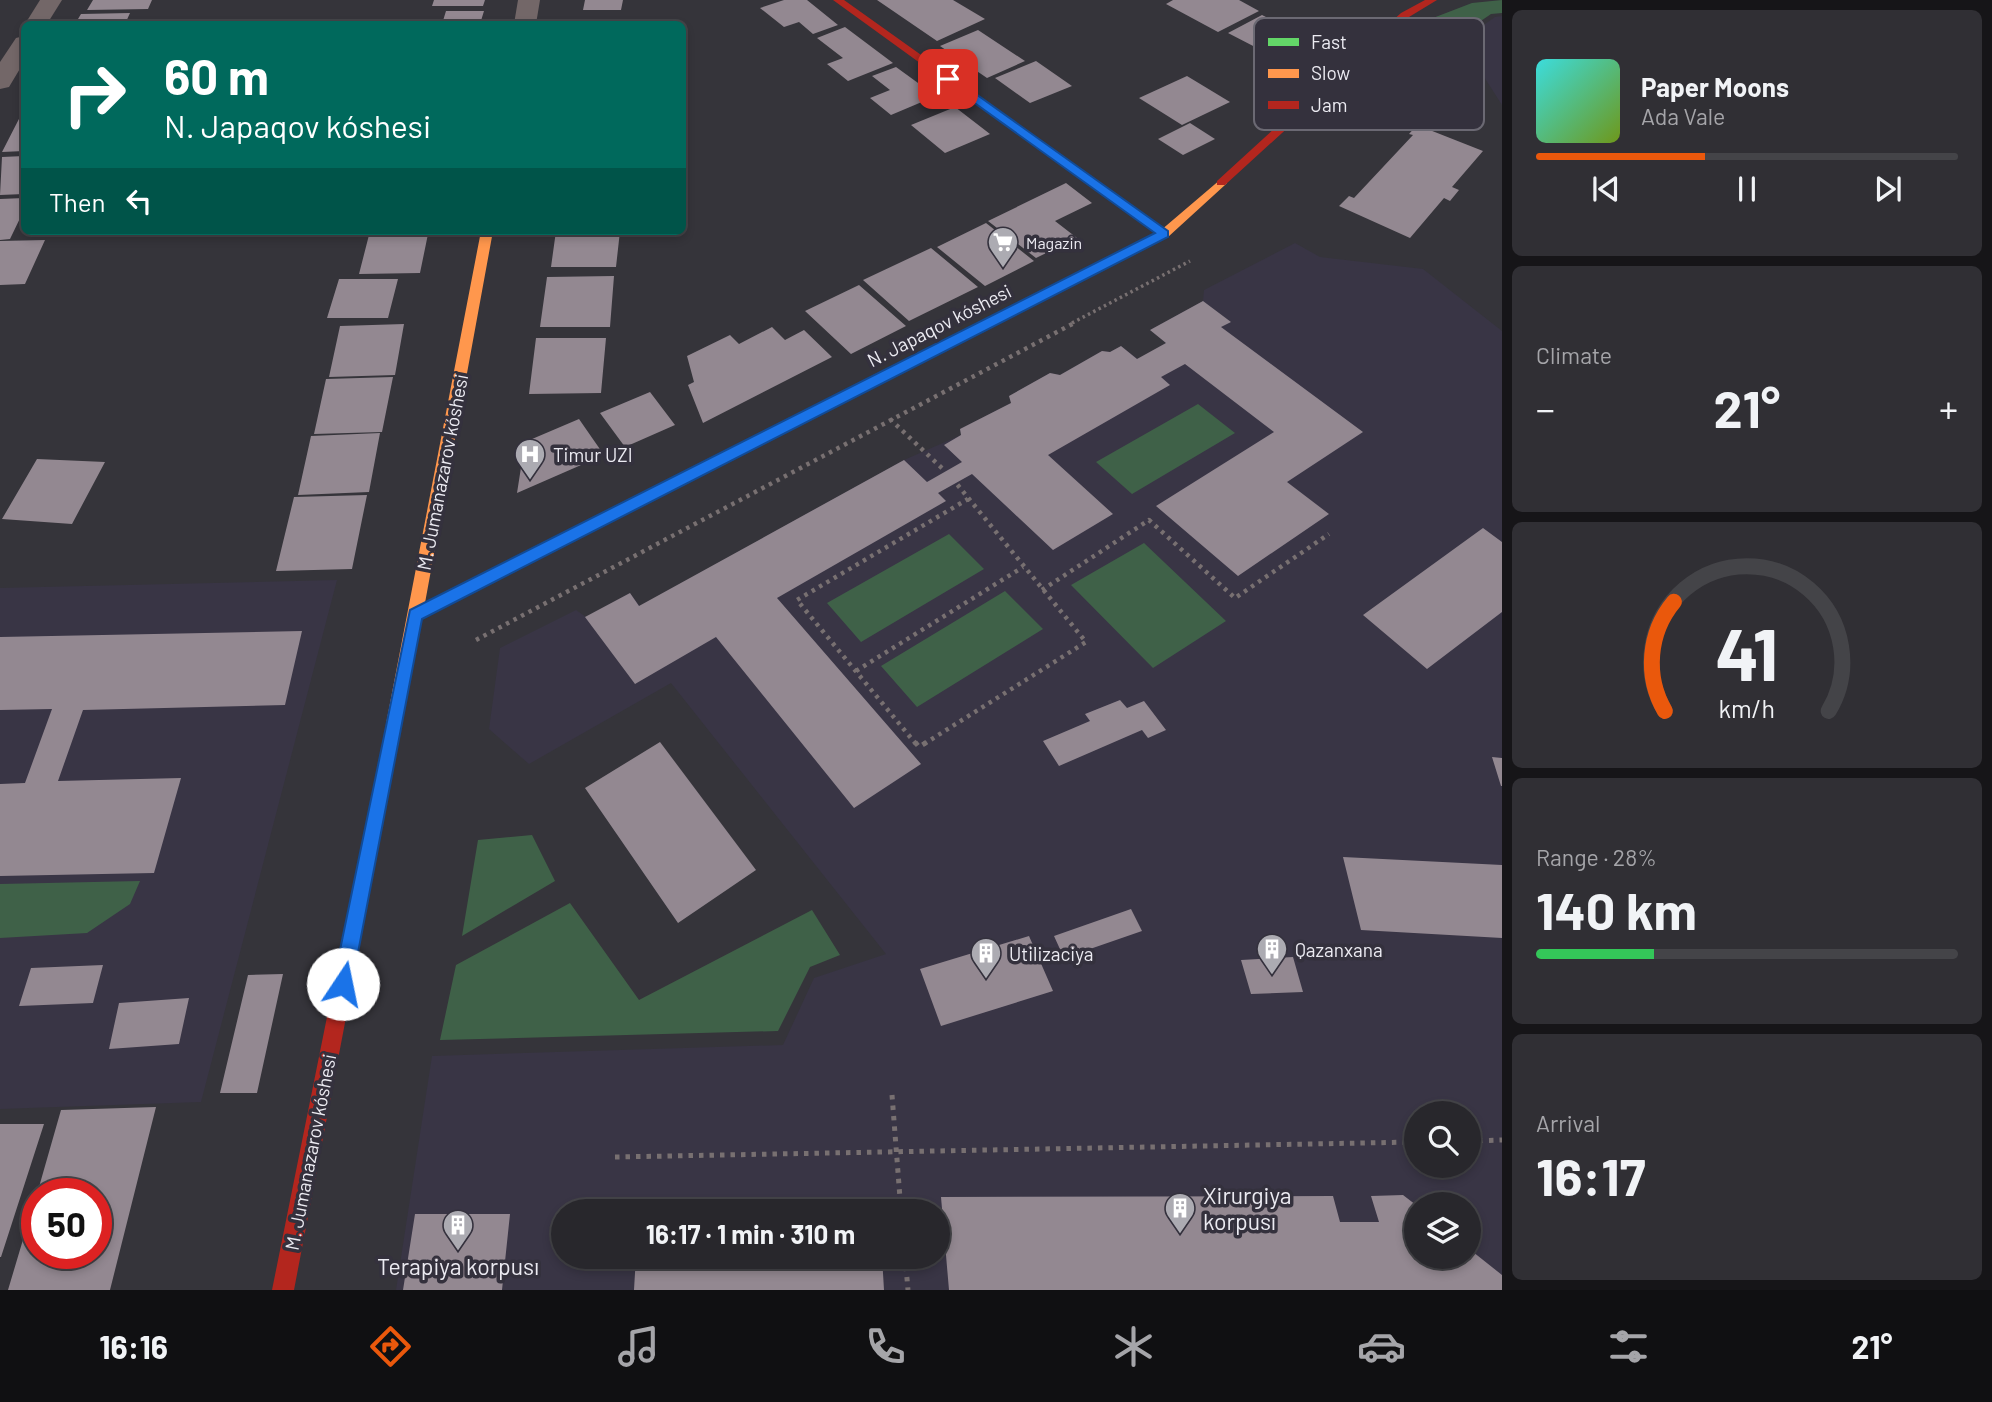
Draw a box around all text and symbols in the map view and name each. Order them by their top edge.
legend [1254,18,1484,130]
text: Fast [1311,30,1347,53]
text: 60 m [164,46,269,105]
icon: right [49,49,140,140]
pin [918,49,978,109]
icon: arrive [929,60,967,98]
text: Slow [1311,61,1350,84]
text: Paper Moons [1641,71,1789,102]
text: Jam [1311,93,1347,116]
text: Ada Vale [1641,102,1725,130]
text: N. Japaqov kóshesi [164,106,431,144]
icon: previous [1587,170,1625,208]
icon: pause [1728,170,1766,208]
icon: next [1869,170,1907,208]
icon: left [120,182,158,220]
text: Then [49,186,106,217]
supermarket icon: Magazin [986,225,1020,269]
place label: Magazin [1026,233,1082,252]
street label: N. Japaqov kóshesi [863,279,1015,371]
text: Climate [1536,341,1612,369]
street label: M. Jumanazarov kóshesi [412,372,472,572]
text: 21° [1714,376,1780,438]
text: − [1536,385,1555,431]
text: + [1939,385,1958,431]
hospital icon: Timur UZI [513,437,547,481]
place label: Timur UZI [553,443,633,466]
text: 41 [1716,608,1778,696]
text: km/h [1719,693,1775,723]
text: Range · 28% [1536,843,1657,871]
text: 140 km [1536,878,1697,940]
building icon: Qazanxana [1255,932,1289,976]
building icon: Utilizaciya [969,936,1003,980]
place label: Qazanxana [1295,938,1383,961]
place label: Utilizaciya [1009,942,1093,965]
position arrow [306,947,380,1021]
street label: M. Jumanazarov kóshesi [280,1052,340,1252]
map controls [1404,1101,1481,1269]
button: search [1404,1101,1481,1178]
text: Arrival [1536,1109,1600,1137]
text: 16:17 [1536,1144,1645,1206]
speed limit sign: 50 [21,1178,112,1269]
place label: Xirurgiya korpusı [1203,1181,1291,1235]
building icon: Xirurgiya korpusı [1163,1191,1197,1235]
button: layers [1404,1192,1481,1269]
building icon: Terapiya korpusı [441,1208,475,1252]
text: 16:17 · 1 min · 310 m [646,1218,855,1249]
place label: Terapiya korpusı [377,1252,539,1280]
icon: directions [366,1322,415,1371]
icon: music [614,1322,663,1371]
icon: phone [861,1322,910,1371]
icon: climate [1109,1322,1158,1371]
icon: car [1357,1322,1406,1371]
icon: filters [1604,1322,1653,1371]
text: 16:16 [99,1327,168,1365]
text: 21° [1852,1327,1893,1365]

